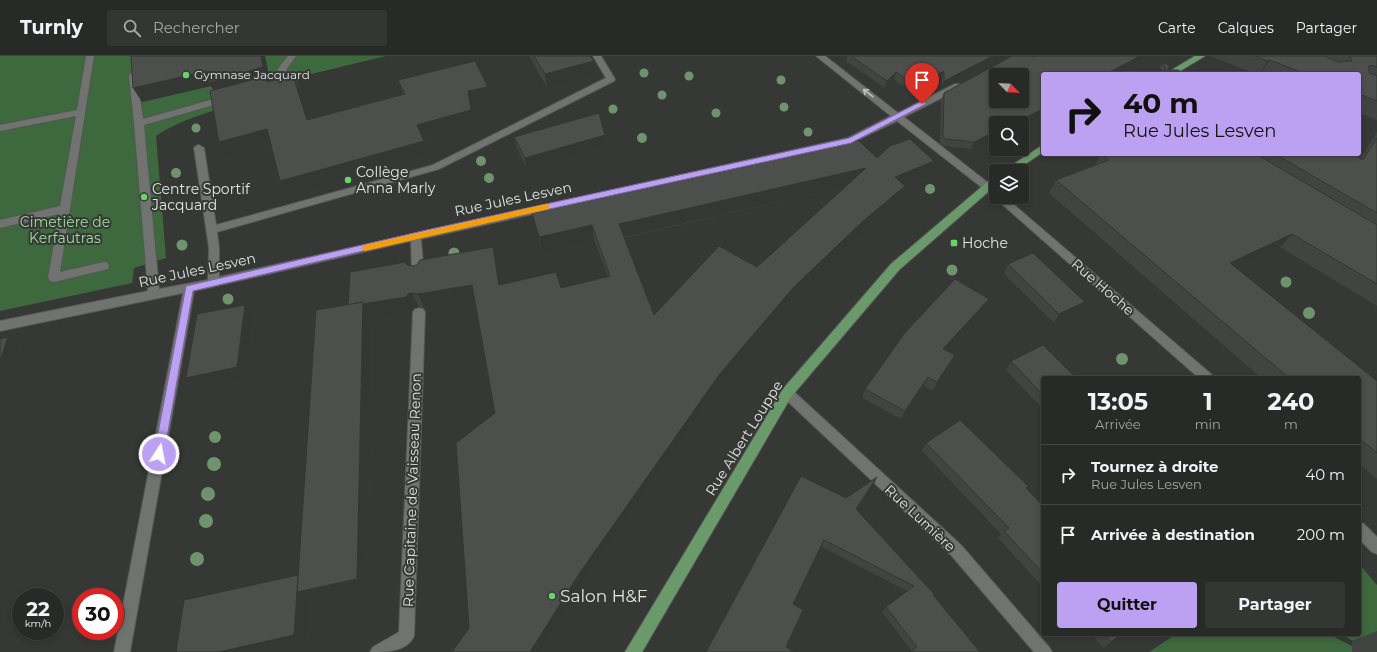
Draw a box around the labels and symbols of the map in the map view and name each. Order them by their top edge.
pin [905,63,939,104]
place label: Gymnase Jacquard [194,67,310,82]
north arrow [989,68,1029,108]
marker: Gymnase Jacquard [181,70,191,80]
one-way arrow [863,89,874,98]
place label: Collège Anna Marly [356,163,436,197]
marker: Collège Anna Marly [343,175,353,185]
street label: Rue Jules Lesven [453,178,573,220]
place label: Centre Sportif Jacquard [151,180,251,214]
marker: Centre Sportif Jacquard [139,192,149,202]
park label: Cimetière de Kerfautras [20,213,110,247]
place label: Hoche [962,234,1008,252]
marker: Hoche [949,238,959,248]
street label: Rue Jules Lesven [137,249,257,291]
street label: Rue Hoche [1068,255,1138,319]
street label: Rue Capitaine de Vaisseau Renon [399,373,425,607]
street label: Rue Albert Louppe [701,377,787,499]
position arrow [138,433,180,475]
street label: Rue Lumière [881,481,959,555]
place label: Salon H&F [560,586,648,606]
speed limit sign: 30 [72,588,124,640]
marker: Salon H&F [547,591,557,601]

